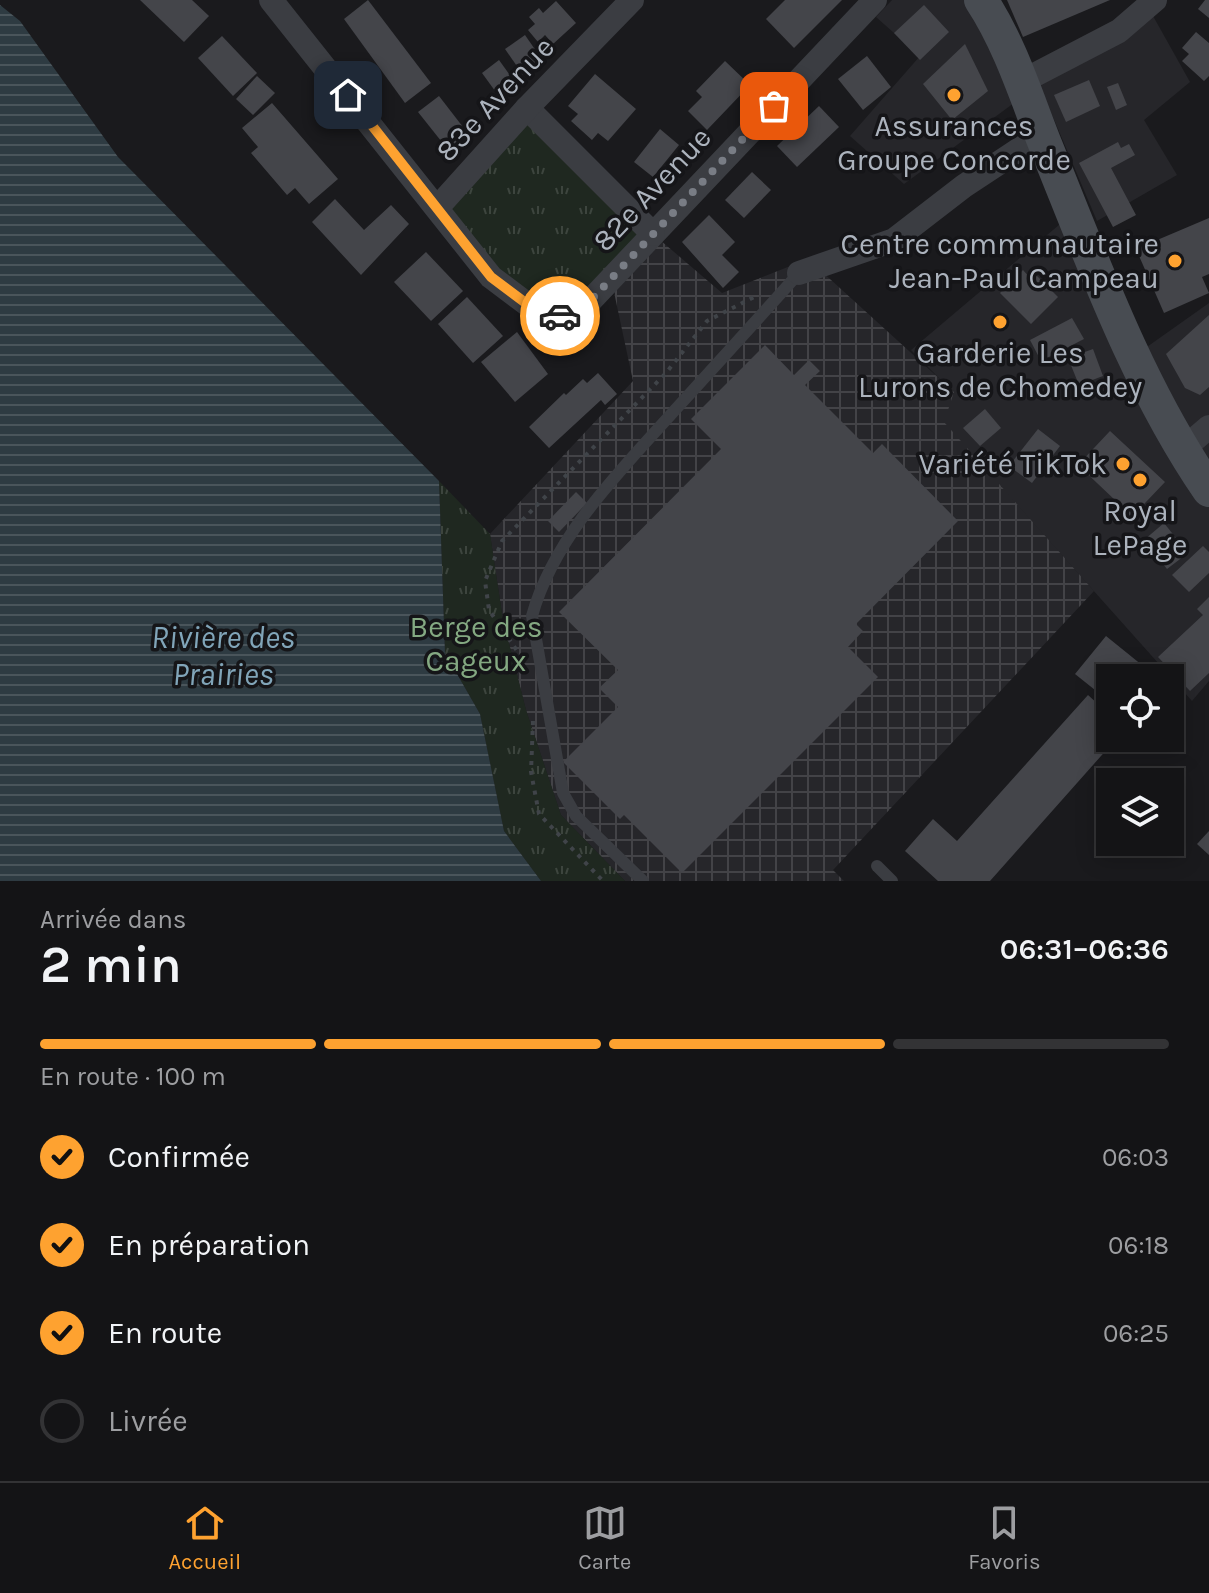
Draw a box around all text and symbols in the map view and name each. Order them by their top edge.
street label: 83e Avenue [428,29,562,169]
pin [314,61,382,129]
pin [740,72,808,140]
icon: home [326,73,370,117]
icon: bag [752,84,796,128]
marker: Assurances Groupe Concorde [945,86,963,104]
place label: Assurances Groupe Concorde [837,108,1071,178]
street label: 82e Avenue [585,119,719,259]
place label: Centre communautaire Jean-Paul Campeau [841,226,1159,296]
marker: Centre communautaire Jean-Paul Campeau [1166,252,1184,270]
courier [520,276,600,356]
icon: car [538,294,582,338]
marker: Garderie Les Lurons de Chomedey [991,313,1009,331]
place label: Garderie Les Lurons de Chomedey [858,335,1142,405]
place label: Variété TikTok [919,446,1107,482]
marker: Variété TikTok [1114,455,1132,473]
marker: Royal LePage [1131,471,1149,489]
place label: Royal LePage [1093,493,1187,563]
park label: Berge des Cageux [410,609,542,679]
water label: Rivière des Prairies [151,619,295,693]
map controls [1096,664,1184,856]
button: locate [1096,664,1184,752]
button: layers [1096,768,1184,856]
text: Arrivée dans [40,904,187,935]
text: 06:31–06:36 [1000,931,1169,967]
text: 2 min [40,934,182,995]
text: En route · 100 m [40,1061,226,1092]
icon: check [40,1135,84,1179]
text: Confirmée [108,1139,250,1175]
text: 06:03 [1102,1142,1169,1173]
icon: check [40,1223,84,1267]
text: En préparation [108,1227,310,1263]
text: 06:18 [1108,1230,1169,1261]
icon: check [40,1311,84,1355]
text: En route [108,1315,222,1351]
text: 06:25 [1103,1318,1169,1349]
text: Livrée [108,1403,188,1439]
tab: Accueil [168,1501,241,1575]
tab: Carte [578,1501,631,1575]
tab: Favoris [968,1501,1041,1575]

